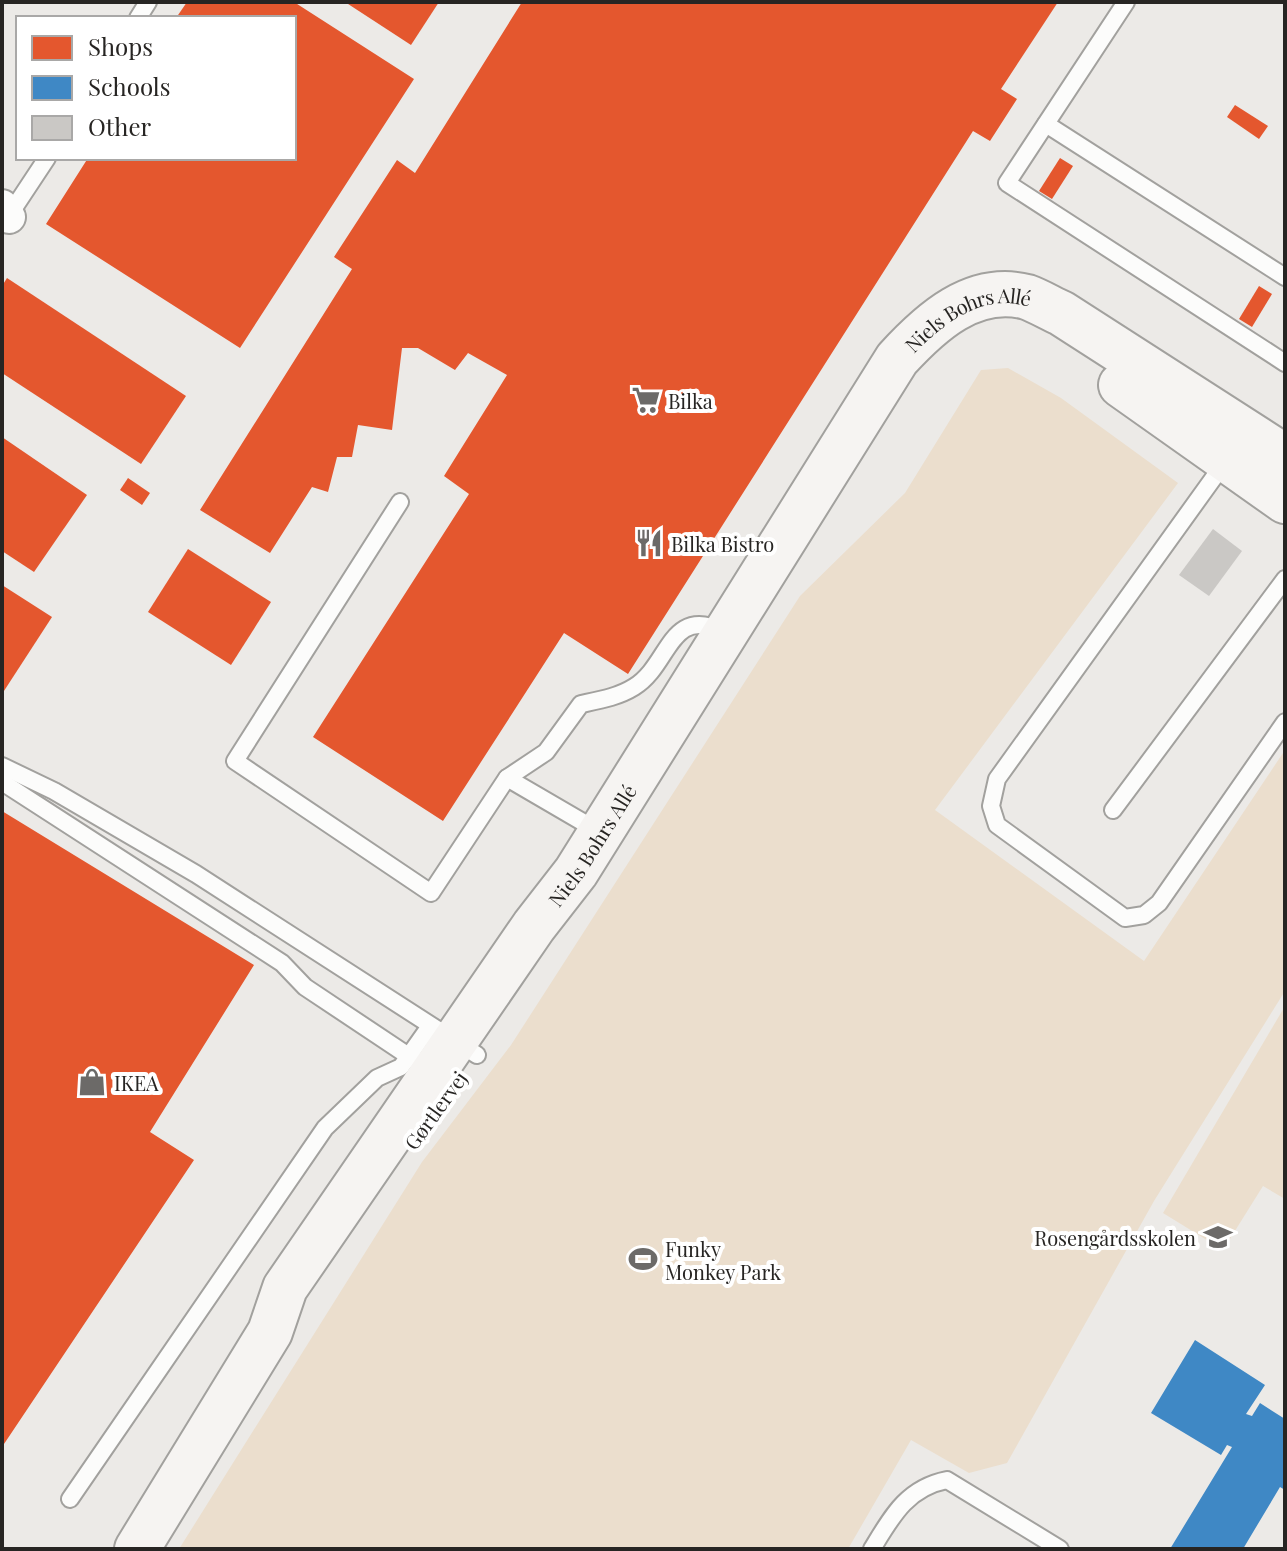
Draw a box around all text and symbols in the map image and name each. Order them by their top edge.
legend [16,16,296,160]
text: Shops [88,30,153,62]
text: Schools [88,70,170,102]
text: Other [88,110,152,142]
street label: Niels Bohrs Allé [898,281,1035,357]
supermarket icon: Bilka [631,385,661,415]
place label: Bilka [668,387,713,414]
restaurant icon: Bilka Bistro [634,528,664,558]
place label: Bilka Bistro [671,530,774,557]
street label: Niels Bohrs Allé [541,779,641,911]
street label: Gørtlervej [397,1065,473,1155]
shop icon: IKEA [77,1067,107,1097]
place label: IKEA [114,1069,159,1096]
school or university icon: Rosengårdsskolen [1203,1222,1233,1252]
place label: Rosengårdsskolen [1034,1224,1196,1251]
place label: Funky Monkey Park [665,1235,781,1285]
sports icon: Funky Monkey Park [628,1244,658,1274]

